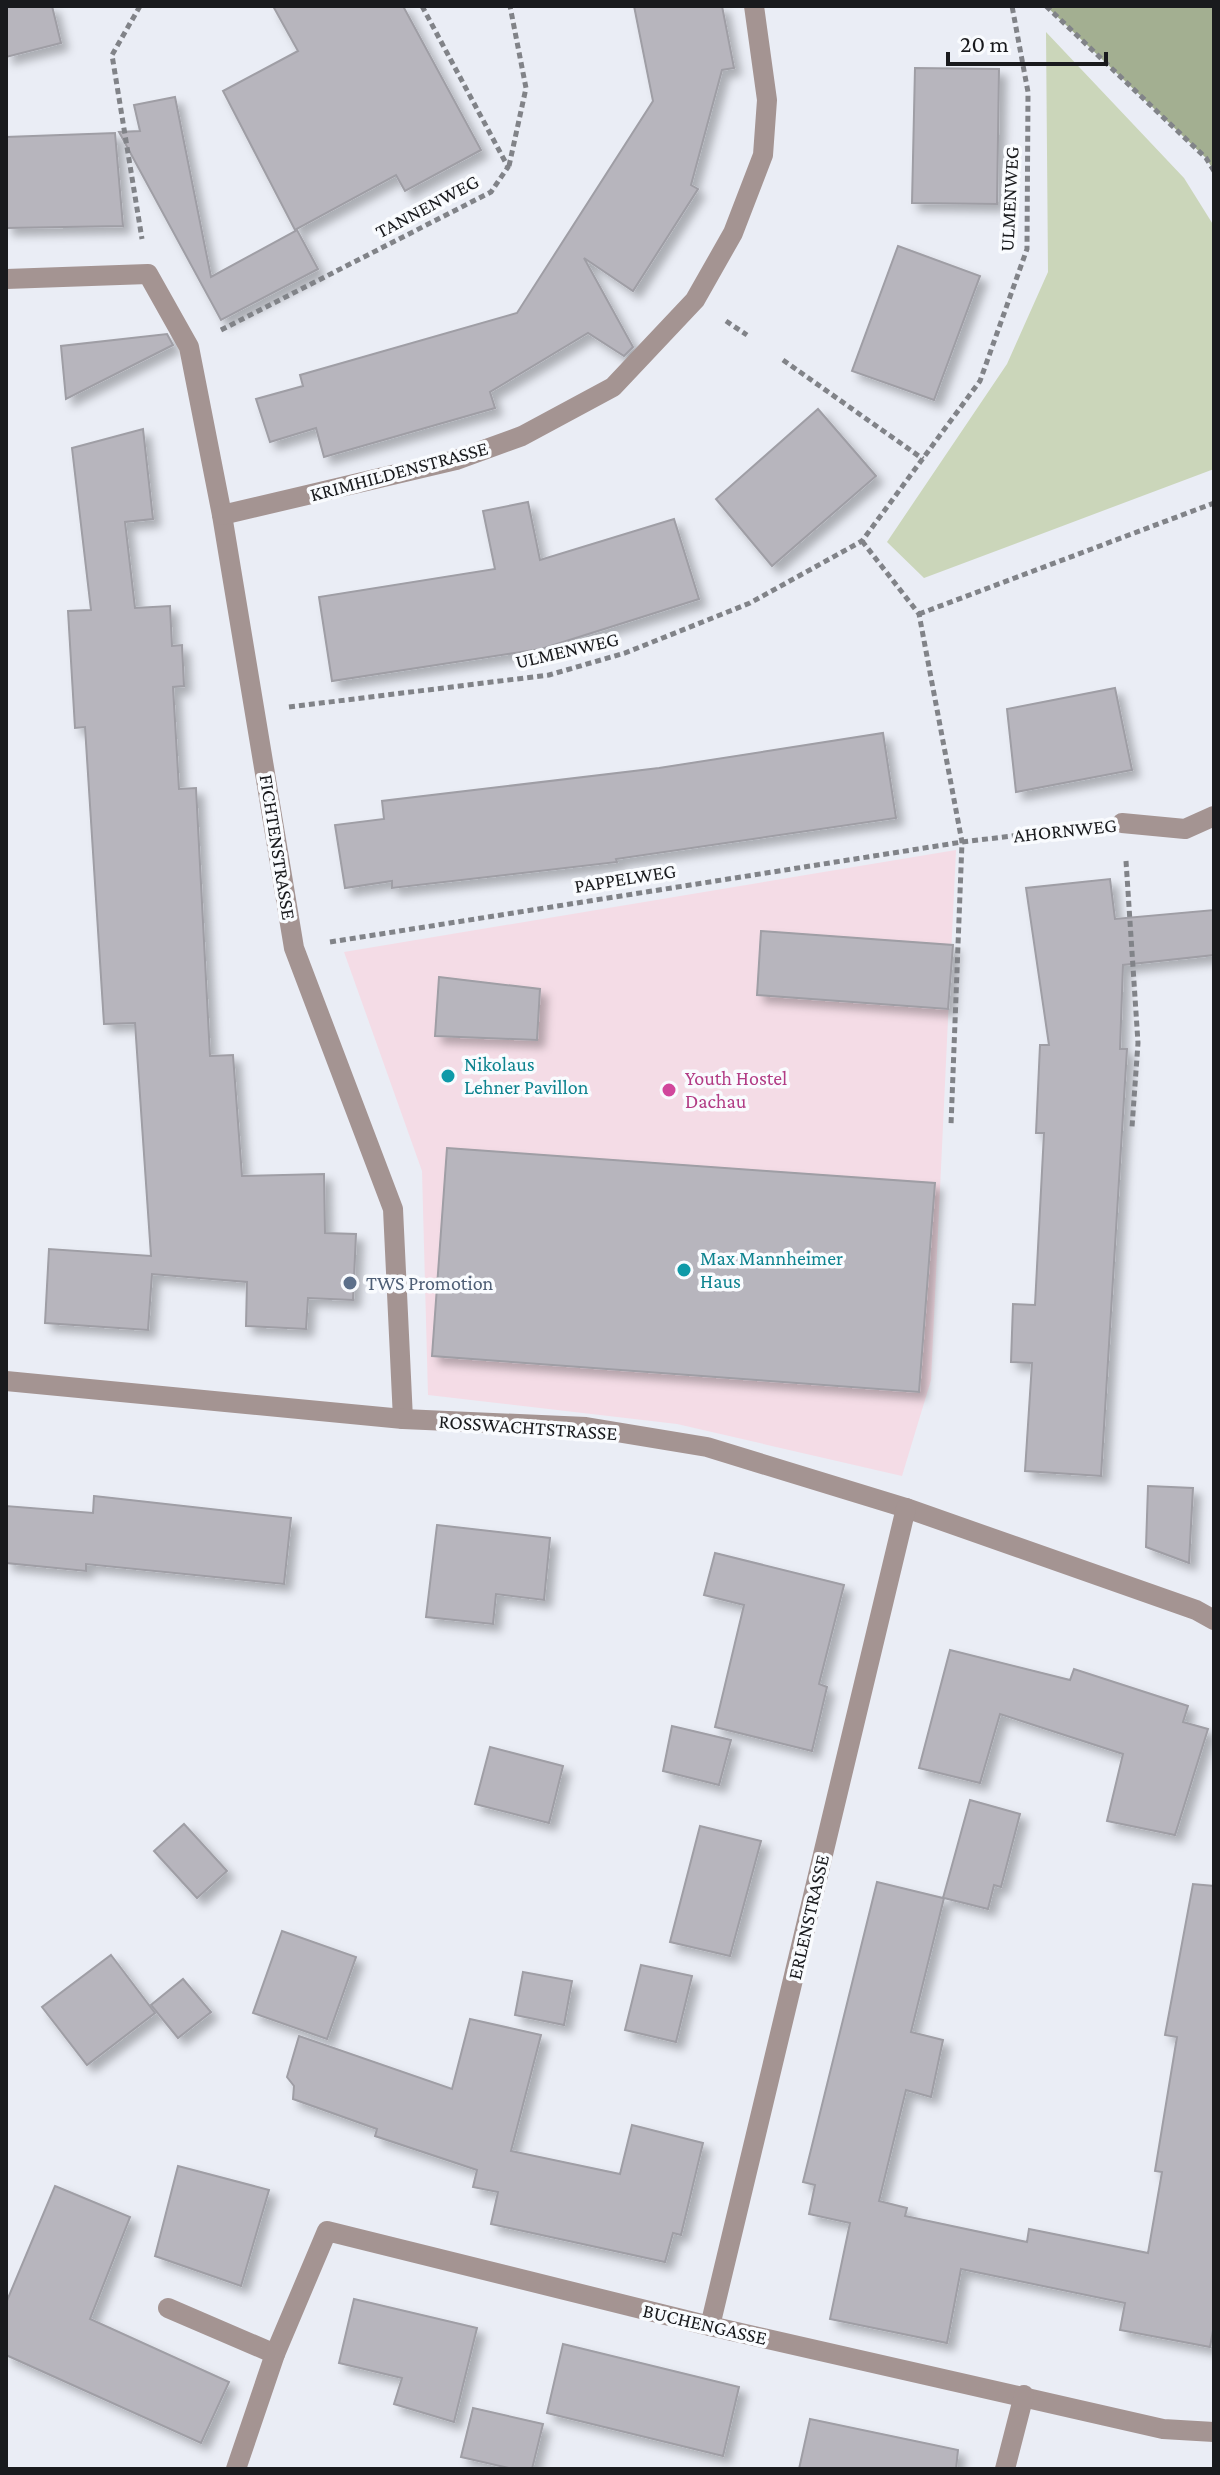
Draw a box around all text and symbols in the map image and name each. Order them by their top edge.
scale bar [948,16,1106,66]
text: 20 m [960,30,1009,57]
street label: ULMENWEG [995,146,1023,252]
street label: TANNENWEG [372,170,482,242]
street label: KRIMHILDENSTRASSE [308,437,490,505]
street label: ULMENWEG [513,627,621,673]
street label: FICHTENSTRASSE [256,773,300,922]
street label: AHORNWEG [1012,814,1118,846]
street label: PAPPELWEG [573,859,677,897]
place label: Nikolaus Lehner Pavillon [464,1053,589,1098]
marker: Nikolaus Lehner Pavillon [439,1067,457,1085]
place label: Youth Hostel Dachau [685,1067,787,1112]
marker: Youth Hostel Dachau [660,1081,678,1099]
place label: Max Mannheimer Haus [700,1247,843,1292]
marker: Max Mannheimer Haus [675,1261,693,1279]
place label: TWS Promotion [366,1272,494,1294]
marker: TWS Promotion [341,1274,359,1292]
street label: ROSSWACHTSTRASSE [438,1410,618,1444]
street label: ERLENSTRASSE [783,1852,833,1982]
street label: BUCHENGASSE [641,2299,769,2349]

